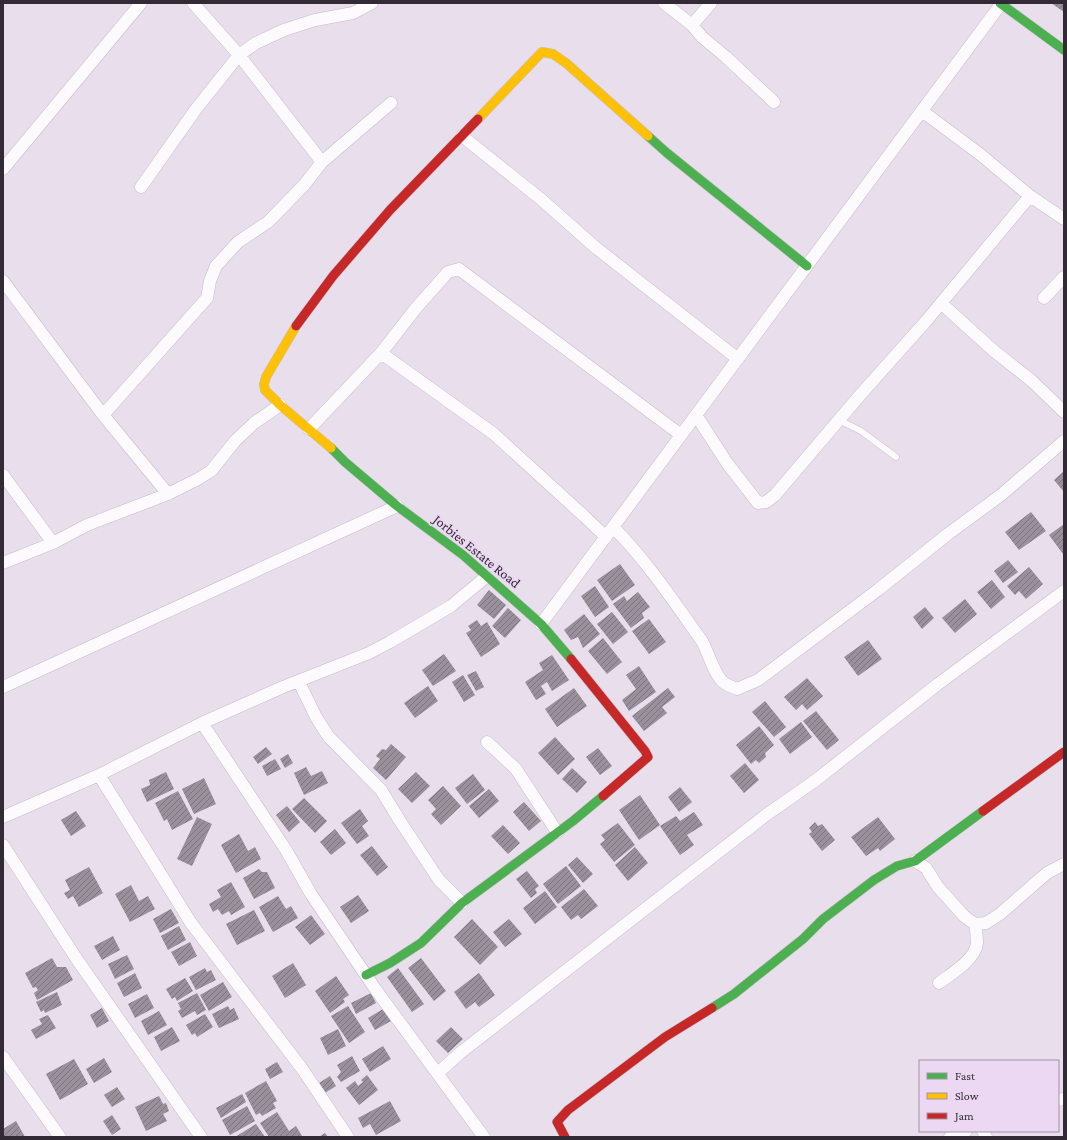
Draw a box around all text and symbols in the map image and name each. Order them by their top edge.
street label: Jorbies Estate Road [429,510,524,591]
legend [919,1060,1059,1132]
text: Fast [955,1069,976,1083]
text: Slow [955,1089,979,1103]
text: Jam [954,1109,974,1123]

